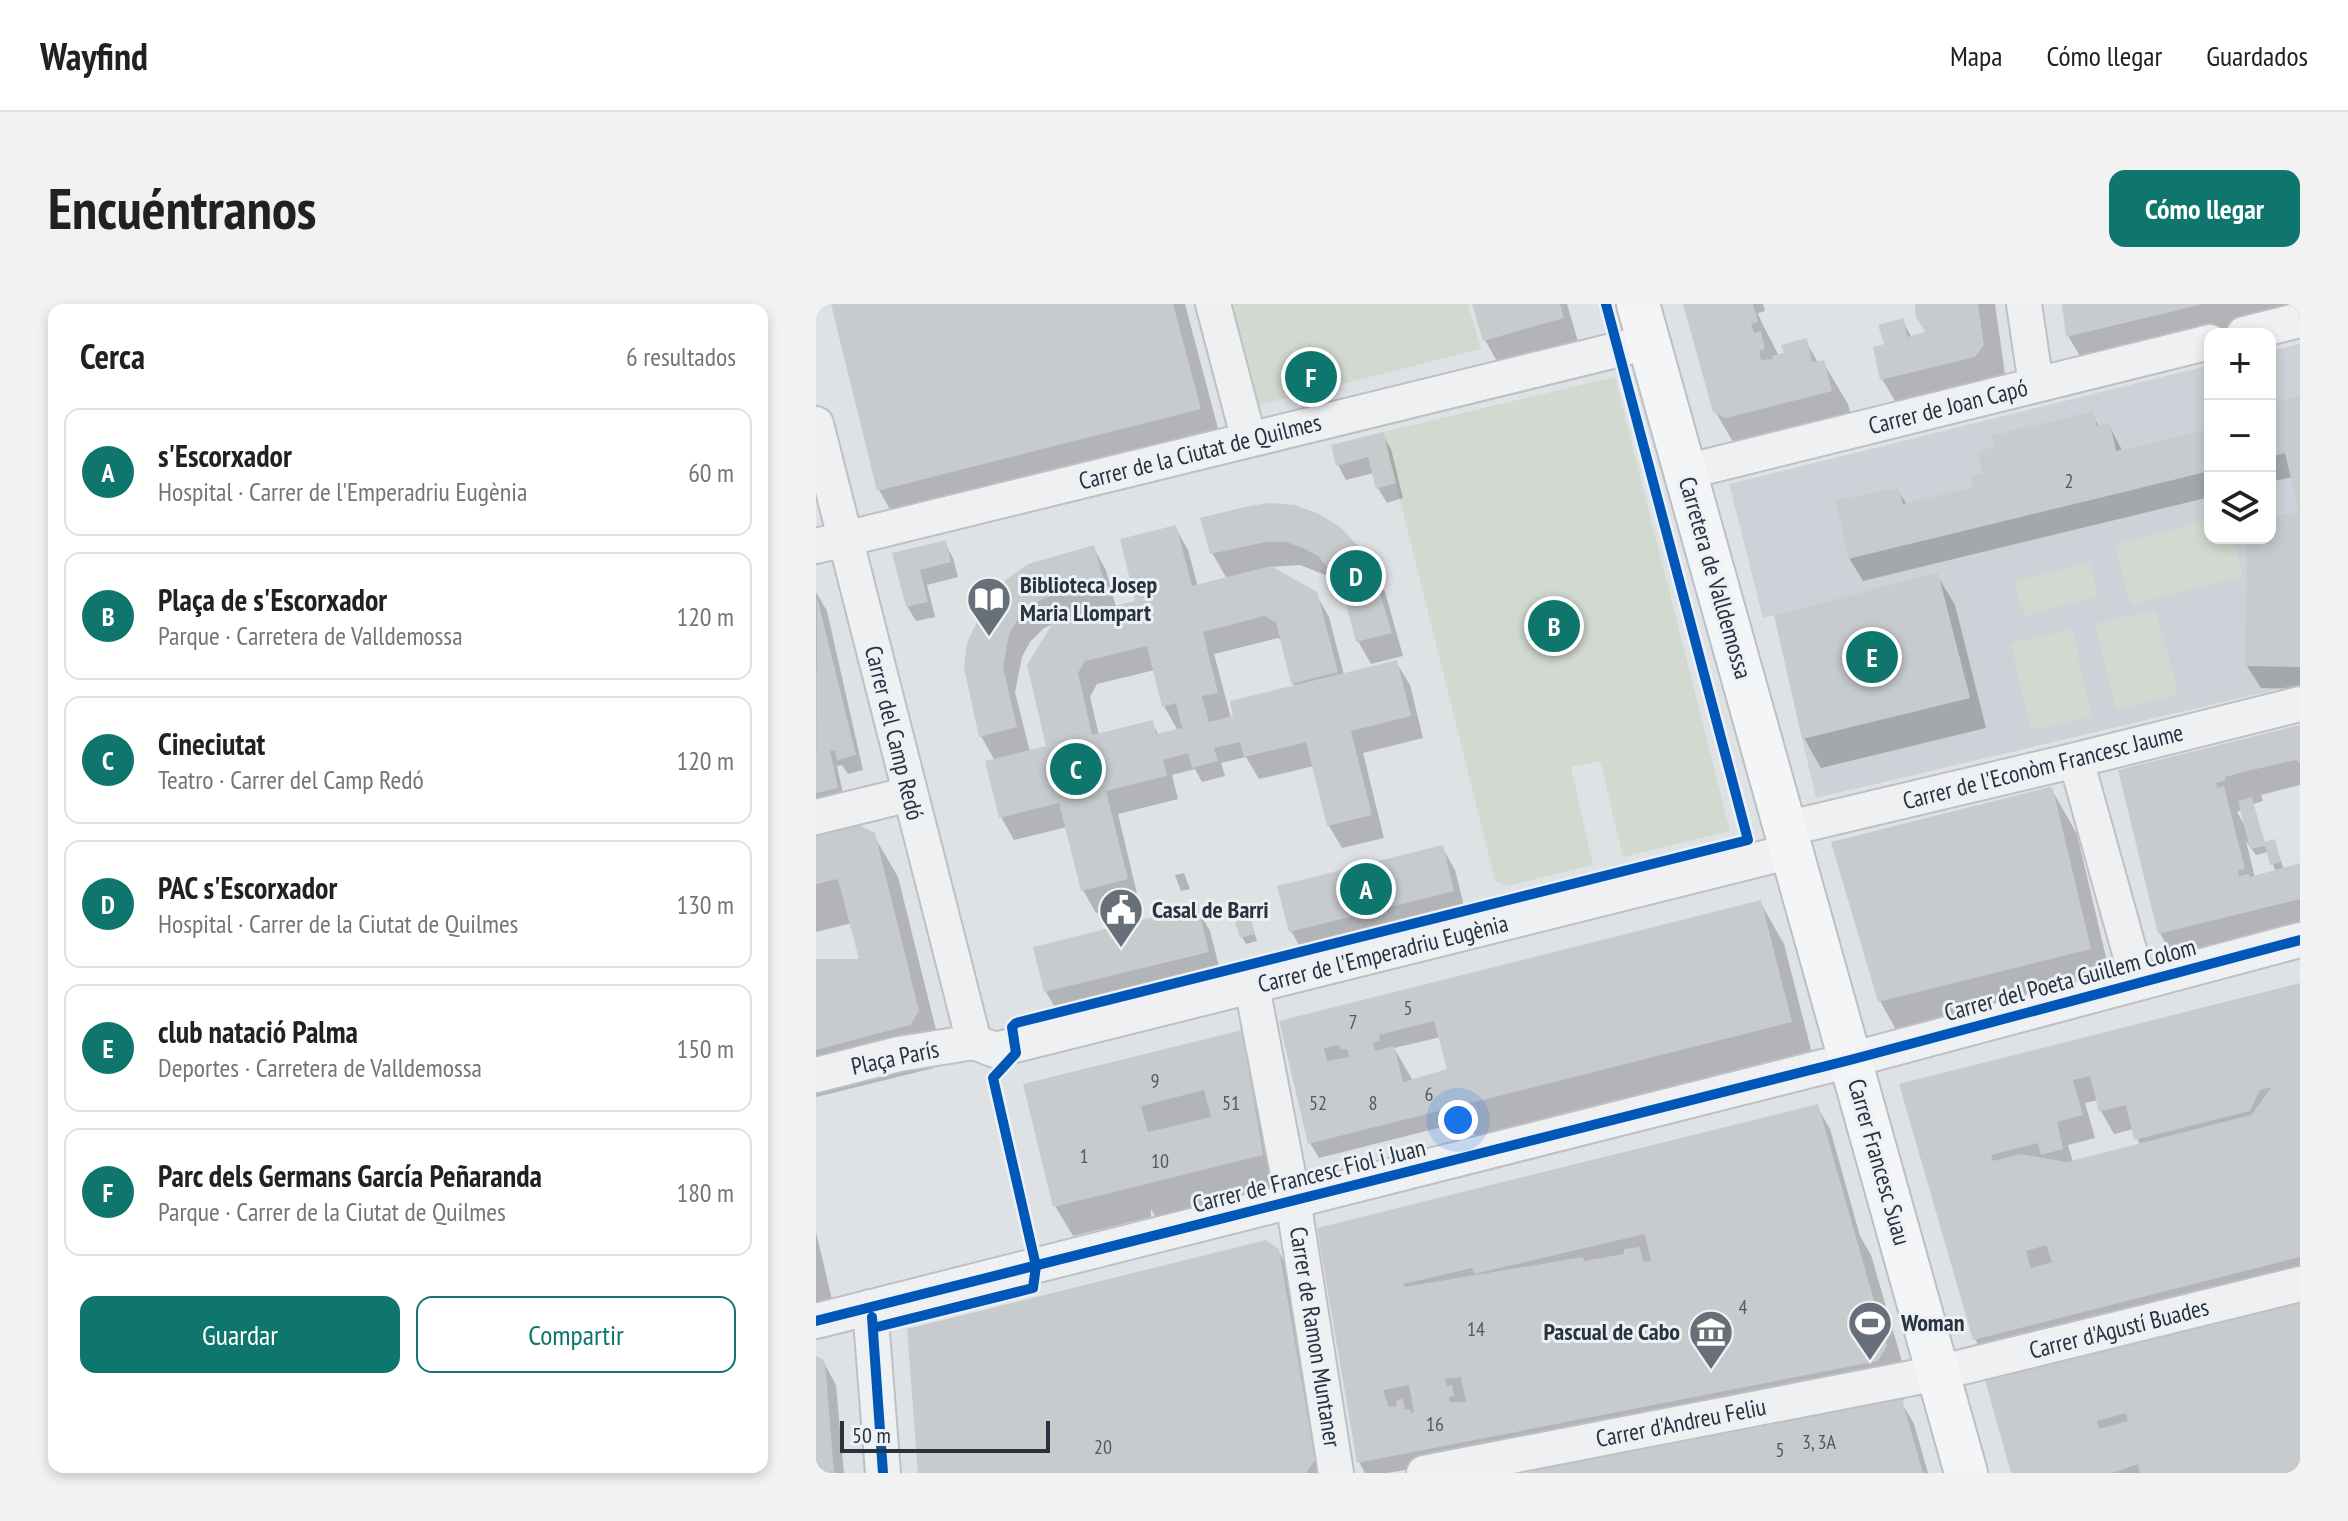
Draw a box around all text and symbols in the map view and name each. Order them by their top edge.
text: Wayfind [40,31,148,80]
text: Mapa [1950,37,2002,74]
text: Cómo llegar [2046,37,2162,74]
text: Guardados [2206,37,2308,74]
button: Cómo llegar [2109,170,2300,247]
text: Encuéntranos [48,172,316,244]
map controls [2204,328,2276,544]
button: + [2204,328,2276,400]
text: Cerca [80,334,145,378]
text: 6 resultados [626,340,736,373]
pin: F [1285,347,1337,407]
street label: Carrer de Joan Capó [1865,372,2031,441]
button: − [2204,400,2276,472]
street label: Carrer de la Ciutat de Quilmes [1076,406,1324,497]
text: s'Escorxador [158,436,292,475]
text: A [101,456,115,489]
text: 60 m [688,456,734,489]
house number: 2 [2065,468,2074,494]
button: layers [2204,472,2276,544]
street label: Carretera de Valldemossa [1672,473,1759,682]
text: Hospital · Carrer de l'Emperadriu Eugènia [158,475,527,508]
pin: D [1330,546,1382,606]
place label: Biblioteca Josep Maria Llompart [1020,569,1157,628]
library icon: Biblioteca Josep Maria Llompart [965,575,1013,638]
text: Plaça de s'Escorxador [158,580,387,619]
pin: B [1528,596,1580,656]
text: B [102,600,114,633]
text: 120 m [676,600,734,633]
text: Parque · Carretera de Valldemossa [158,619,463,652]
pin: E [1846,627,1898,687]
street label: Carrer del Camp Redó [858,642,931,823]
street label: Carrer de l'Econòm Francesc Jaume [1899,717,2186,816]
text: Cineciutat [158,724,265,763]
pin: C [1050,739,1102,799]
text: C [102,744,114,777]
text: 120 m [676,744,734,777]
text: Teatro · Carrer del Camp Redó [158,763,424,796]
pin: A [1340,859,1392,919]
text: PAC s'Escorxador [158,868,337,907]
public building icon: Casal de Barri [1097,886,1145,949]
text: D [101,888,115,921]
text: 130 m [676,888,734,921]
place label: Casal de Barri [1152,894,1269,925]
text: Hospital · Carrer de la Ciutat de Quilmes [158,907,518,940]
street label: Carrer de l'Emperadriu Eugènia [1255,907,1511,1000]
street label: Carrer del Poeta Guillem Colom [1941,931,2199,1028]
house number: 5 [1404,995,1413,1021]
house number: 7 [1349,1009,1358,1035]
text: club natació Palma [158,1012,358,1051]
text: E [102,1032,114,1065]
text: 150 m [676,1032,734,1065]
street label: Plaça París [848,1033,942,1082]
text: Deportes · Carretera de Valldemossa [158,1051,482,1084]
house number: 9 [1151,1068,1160,1094]
street label: Carrer Francesc Suau [1841,1075,1918,1249]
house number: 6 [1425,1081,1434,1107]
house number: 51 [1222,1090,1240,1116]
house number: 52 [1309,1090,1327,1116]
house number: 8 [1369,1090,1378,1116]
your location [1438,1100,1478,1140]
street label: Carrer de Francesc Fiol i Juan [1189,1132,1429,1219]
house number: 1 [1080,1143,1089,1169]
house number: 10 [1151,1148,1169,1174]
text: Parc dels Germans García Peñaranda [158,1156,542,1195]
text: F [103,1176,113,1209]
text: 180 m [676,1176,734,1209]
text: Parque · Carrer de la Ciutat de Quilmes [158,1195,506,1228]
street label: Carrer de Ramon Muntaner [1283,1225,1348,1450]
street label: Carrer d'Agustí Buades [2026,1291,2212,1366]
house number: 4 [1739,1294,1748,1320]
button: Guardar [80,1296,400,1373]
button: Compartir [416,1296,736,1373]
sports icon: Woman [1846,1299,1894,1362]
place label: Woman [1900,1307,1964,1338]
museum icon: Pascual de Cabo [1687,1308,1735,1371]
house number: 14 [1467,1316,1485,1342]
place label: Pascual de Cabo [1543,1316,1680,1347]
street label: Carrer d'Andreu Feliu [1593,1391,1769,1454]
house number: 16 [1426,1411,1444,1437]
scale bar [840,1417,1050,1453]
text: 50 m [852,1421,891,1449]
house number: 3, 3A [1802,1429,1837,1455]
house number: 20 [1094,1434,1112,1460]
house number: 5 [1776,1437,1785,1463]

